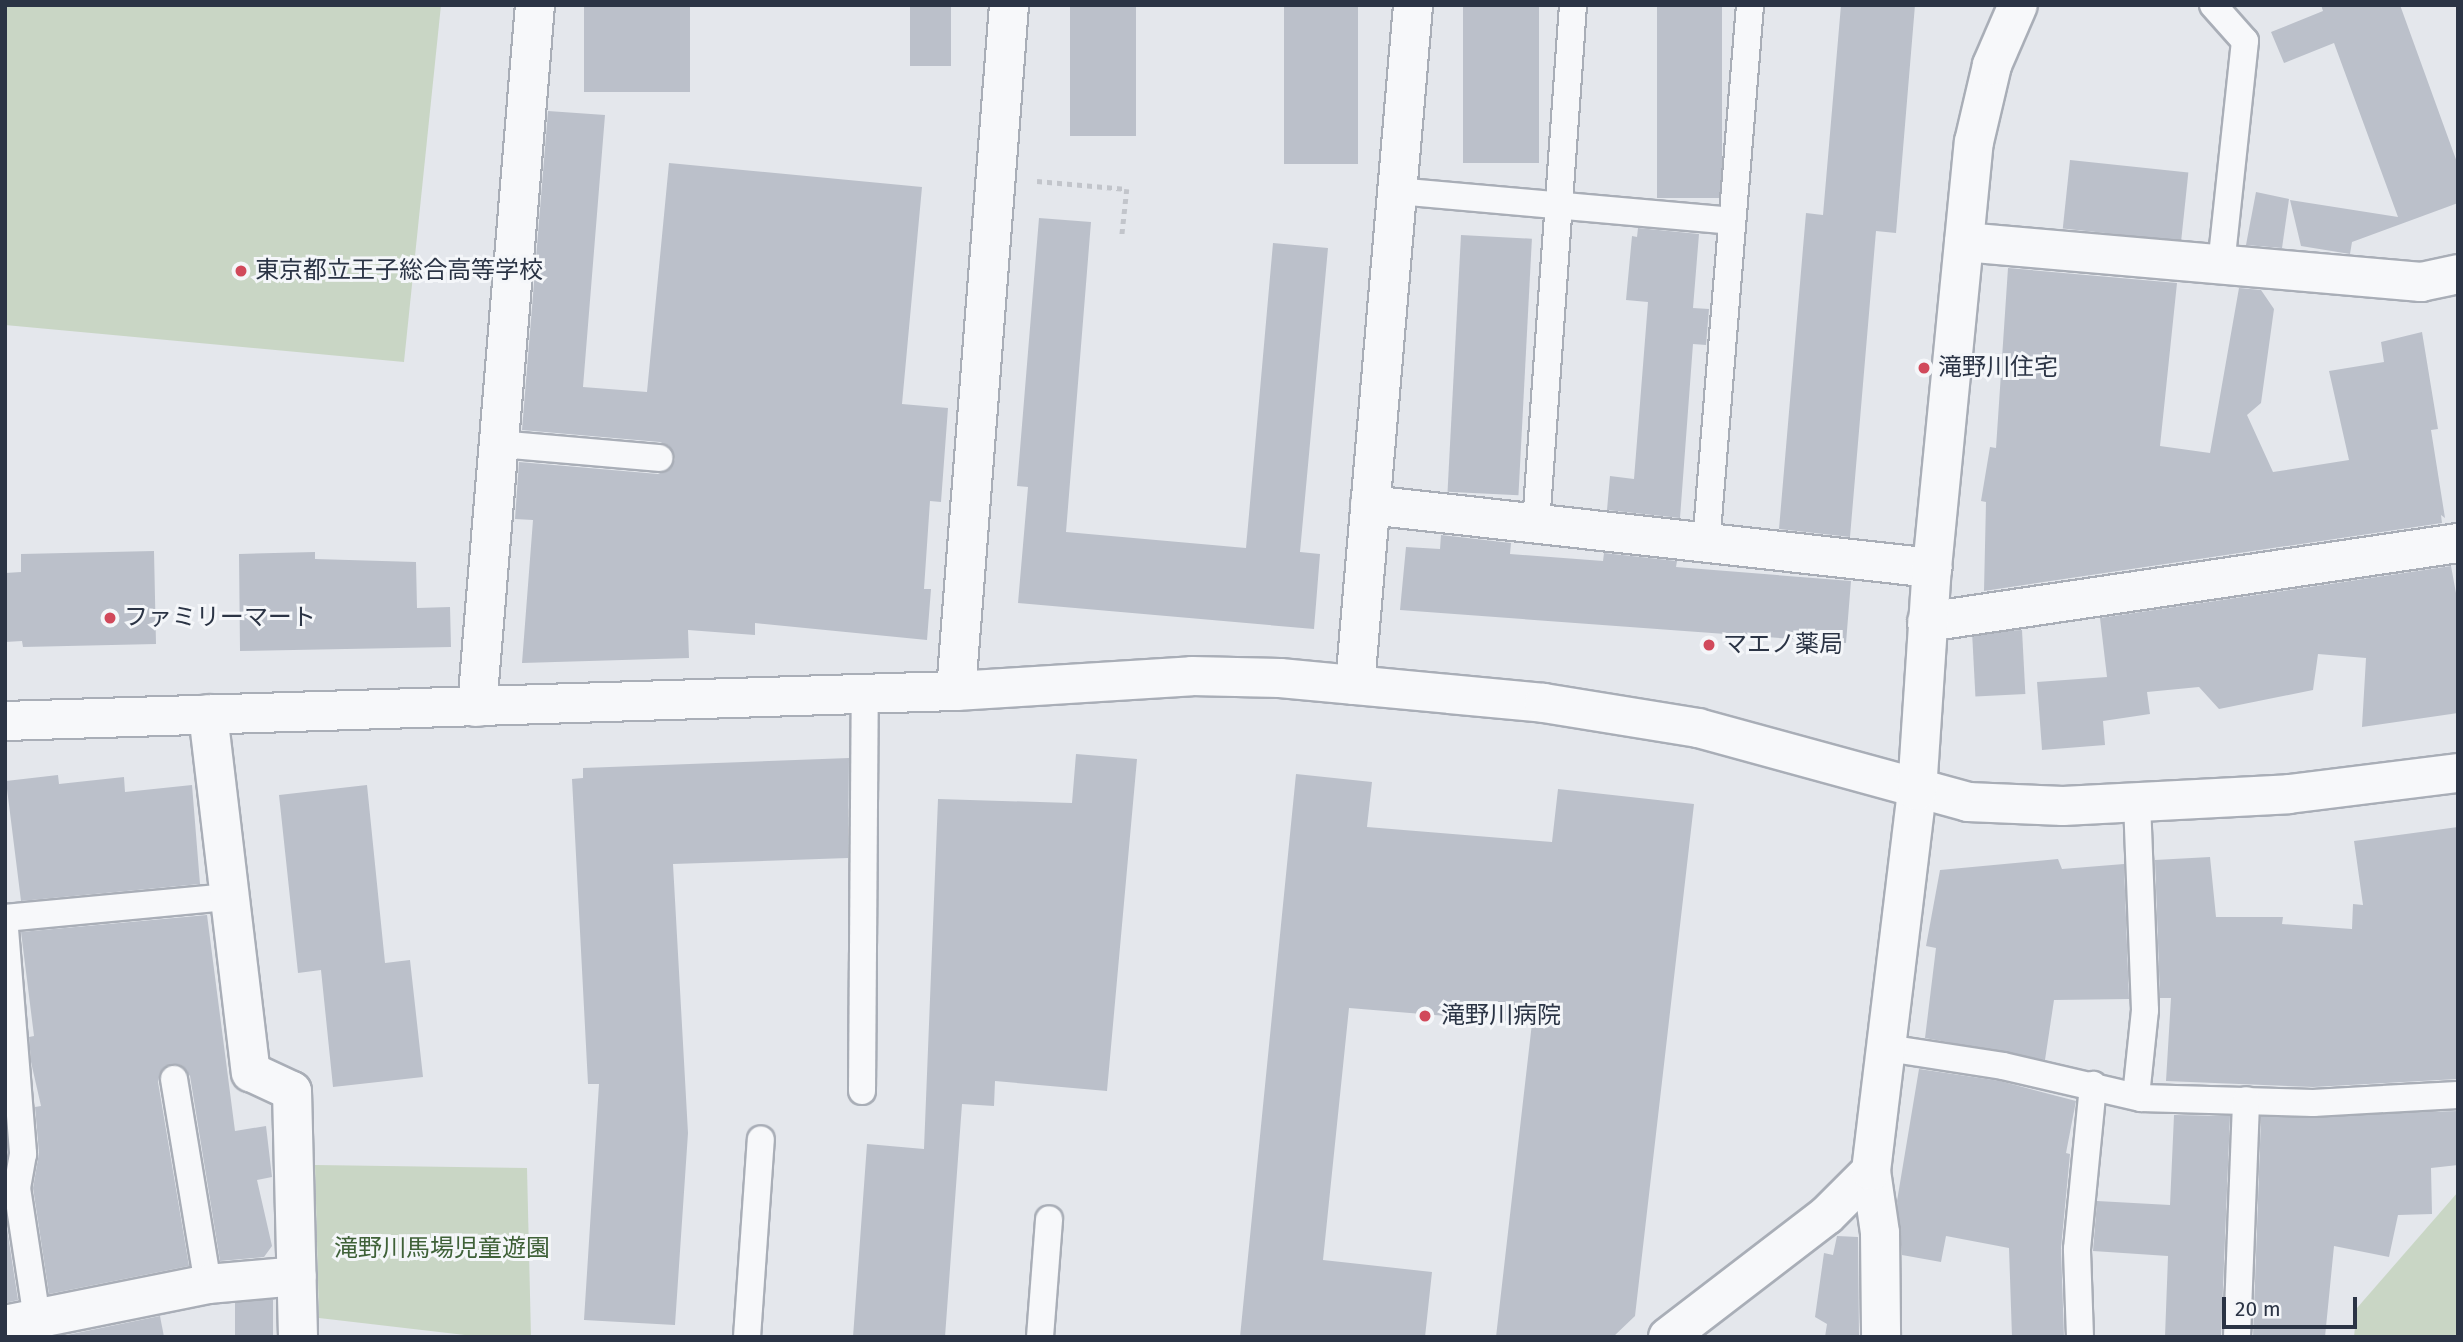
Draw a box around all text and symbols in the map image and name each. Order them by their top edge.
place label: 東京都立王子総合高等学校 [255,257,543,285]
marker: 東京都立王子総合高等学校 [233,263,249,279]
place label: 滝野川住宅 [1938,354,2058,382]
marker: 滝野川住宅 [1916,360,1932,376]
place label: ファミリーマート [124,604,316,632]
marker: ファミリーマート [102,610,118,626]
place label: マエノ薬局 [1723,631,1843,659]
marker: マエノ薬局 [1701,637,1717,653]
place label: 滝野川病院 [1441,1002,1561,1030]
marker: 滝野川病院 [1415,1006,1435,1026]
park label: 滝野川馬場児童遊園 [334,1235,550,1263]
scale bar [2225,1282,2360,1326]
text: 20 m [2235,1296,2281,1322]

